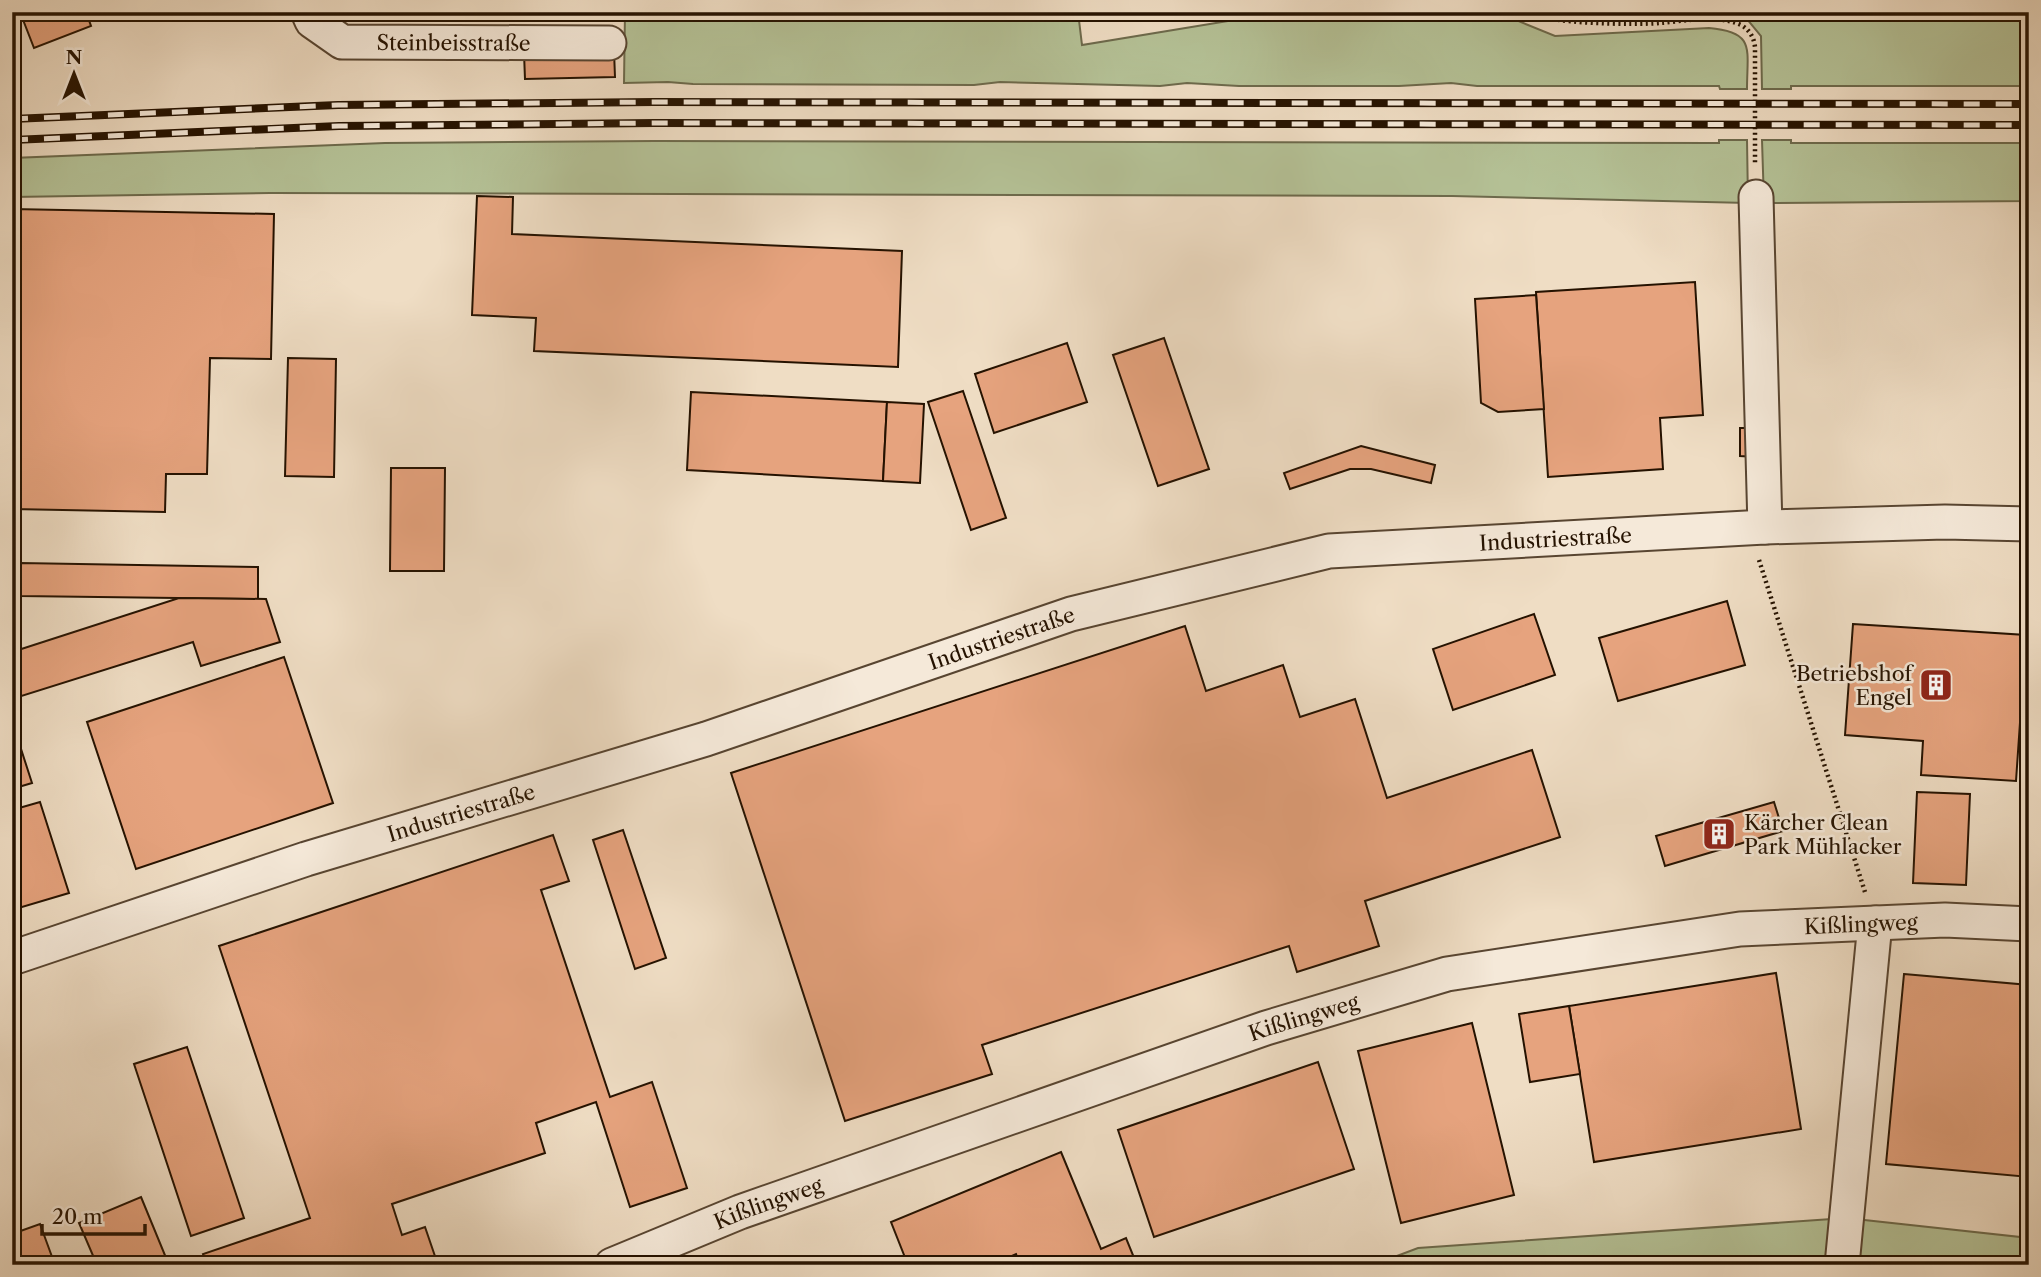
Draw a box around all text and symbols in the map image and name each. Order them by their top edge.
street label: Steinbeisstraße [376,30,531,55]
north arrow [38,38,108,108]
text: N [66,46,82,69]
street label: Industriestraße [1478,522,1632,555]
street label: Industriestraße [925,601,1078,674]
place label: Betriebshof Engel [1796,661,1915,710]
building icon: Betriebshof Engel [1917,666,1955,704]
street label: Industriestraße [384,779,538,846]
place label: Kärcher Clean Park Mühlacker [1744,810,1902,859]
building icon: Kärcher Clean Park Mühlacker [1700,815,1738,853]
street label: Kißlingweg [1803,909,1919,939]
street label: Kißlingweg [1245,988,1363,1046]
street label: Kißlingweg [710,1171,827,1234]
scale bar [42,1193,145,1237]
text: 20 m [52,1204,103,1229]

